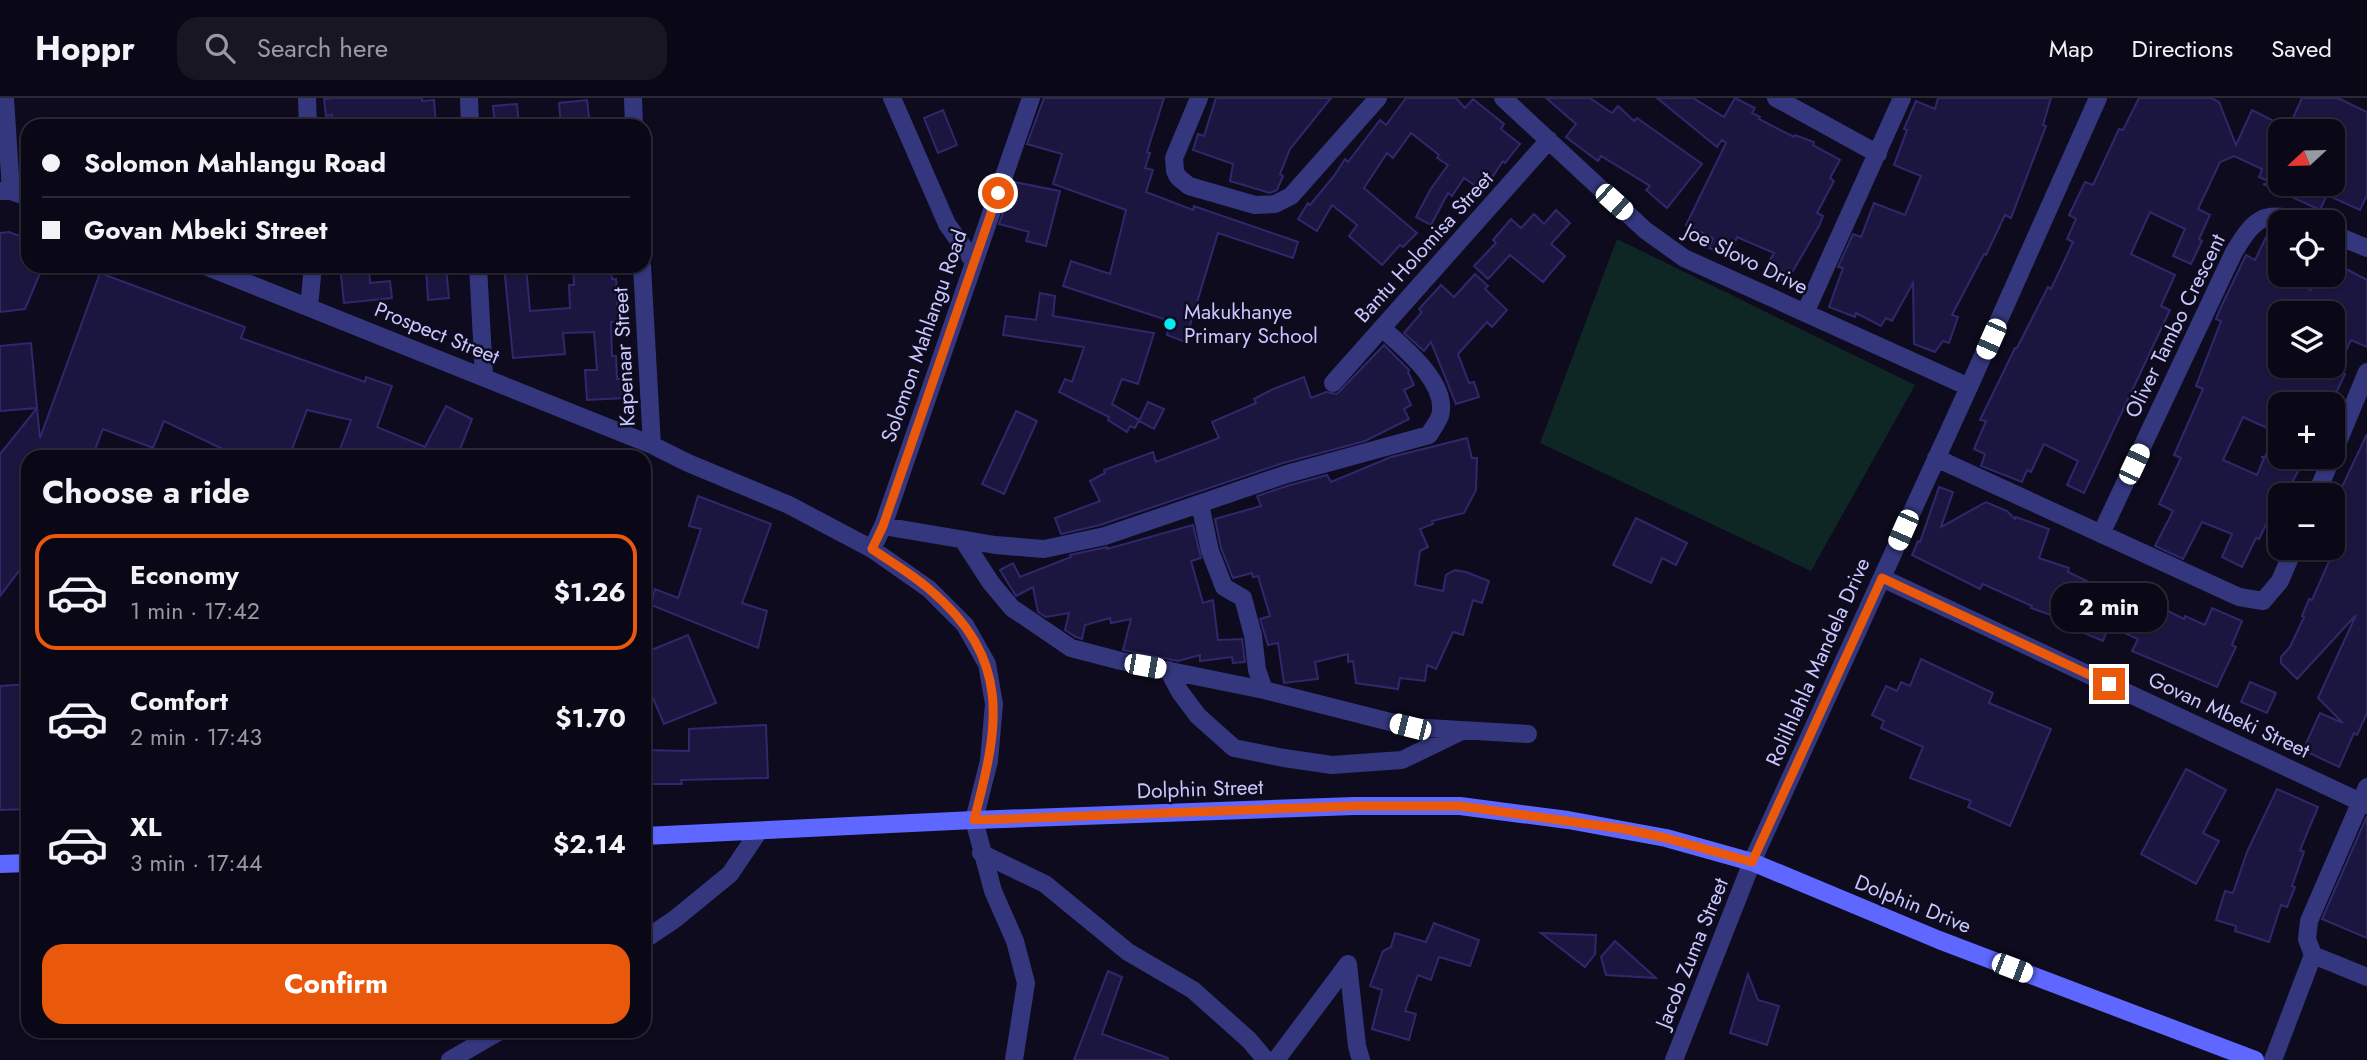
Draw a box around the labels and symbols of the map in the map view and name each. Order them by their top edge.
north arrow [2268,119,2345,196]
street label: Bantu Holomisa Street [1348,165,1500,329]
route start [982,177,1014,209]
car [1592,180,1637,224]
street label: Joe Slovo Drive [1676,215,1813,302]
street label: Solomon Mahlangu Road [873,226,975,446]
street label: Oliver Tambo Crescent [2117,229,2233,423]
street label: Kapenaar Street [605,287,643,427]
street label: Prospect Street [370,294,504,372]
place label: Makukhanye Primary School [1184,297,1318,351]
marker: Makukhanye Primary School [1162,316,1178,332]
car [1973,316,2010,362]
car [2116,441,2153,487]
car [1885,507,1922,553]
street label: Rolilhlahla Mandela Drive [1758,553,1878,771]
callout: 2 min [2051,582,2167,632]
car [1123,652,1168,680]
street label: Govan Mbeki Street [2143,664,2315,766]
route end [2093,668,2125,700]
car [1388,712,1433,742]
street label: Dolphin Street [1136,772,1264,806]
street label: Dolphin Drive [1850,867,1976,941]
street label: Jacob Zuma Street [1647,873,1736,1035]
car [1989,951,2036,985]

